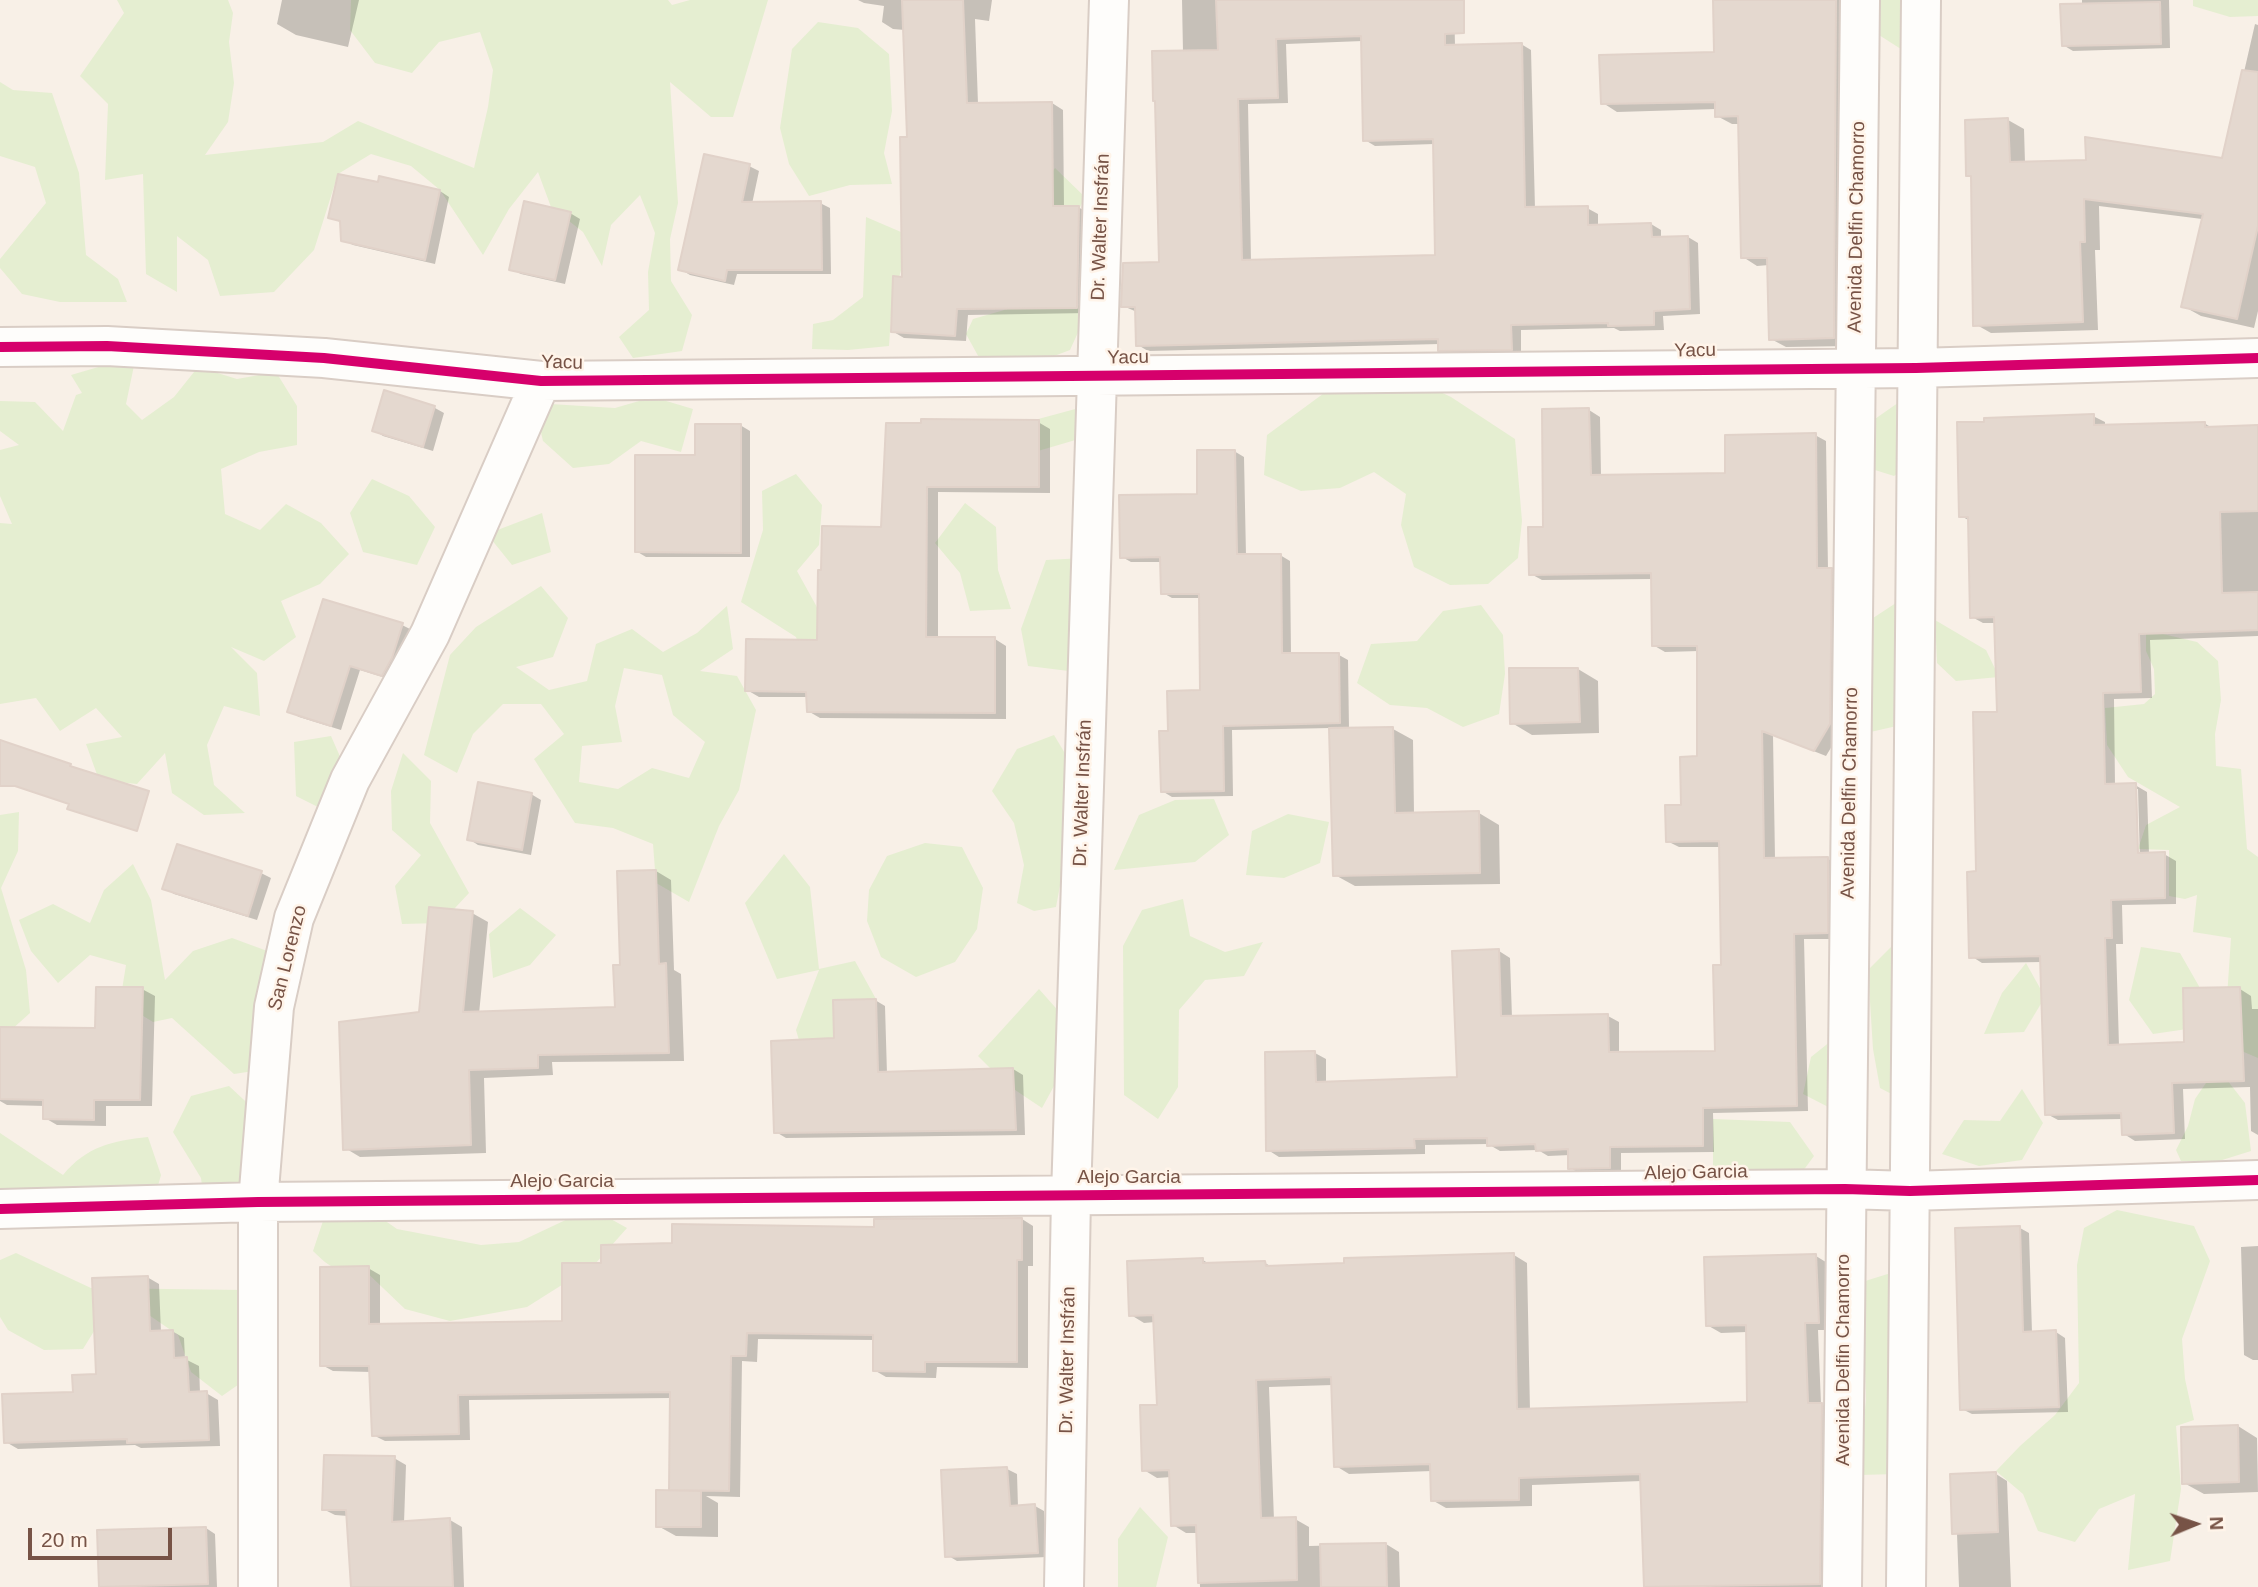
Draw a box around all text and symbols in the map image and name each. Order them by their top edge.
street label: Avenida Delfin Chamorro [1844,121,1870,333]
street label: Dr. Walter Insfrán [1087,153,1115,301]
street label: Yacu [1674,339,1716,363]
street label: Yacu [1107,346,1149,370]
street label: Yacu [541,351,583,375]
street label: Avenida Delfin Chamorro [1837,687,1863,899]
street label: Dr. Walter Insfrán [1069,719,1097,867]
street label: San Lorenzo [264,903,312,1013]
street label: Alejo Garcia [1644,1161,1748,1185]
street label: Alejo Garcia [1077,1167,1181,1189]
street label: Alejo Garcia [510,1171,614,1193]
street label: Avenida Delfin Chamorro [1833,1254,1855,1466]
street label: Dr. Walter Insfrán [1055,1286,1081,1434]
north arrow [2160,1489,2230,1559]
scale bar [32,1514,175,1558]
text: N [2206,1516,2227,1530]
text: 20 m [41,1528,88,1551]

